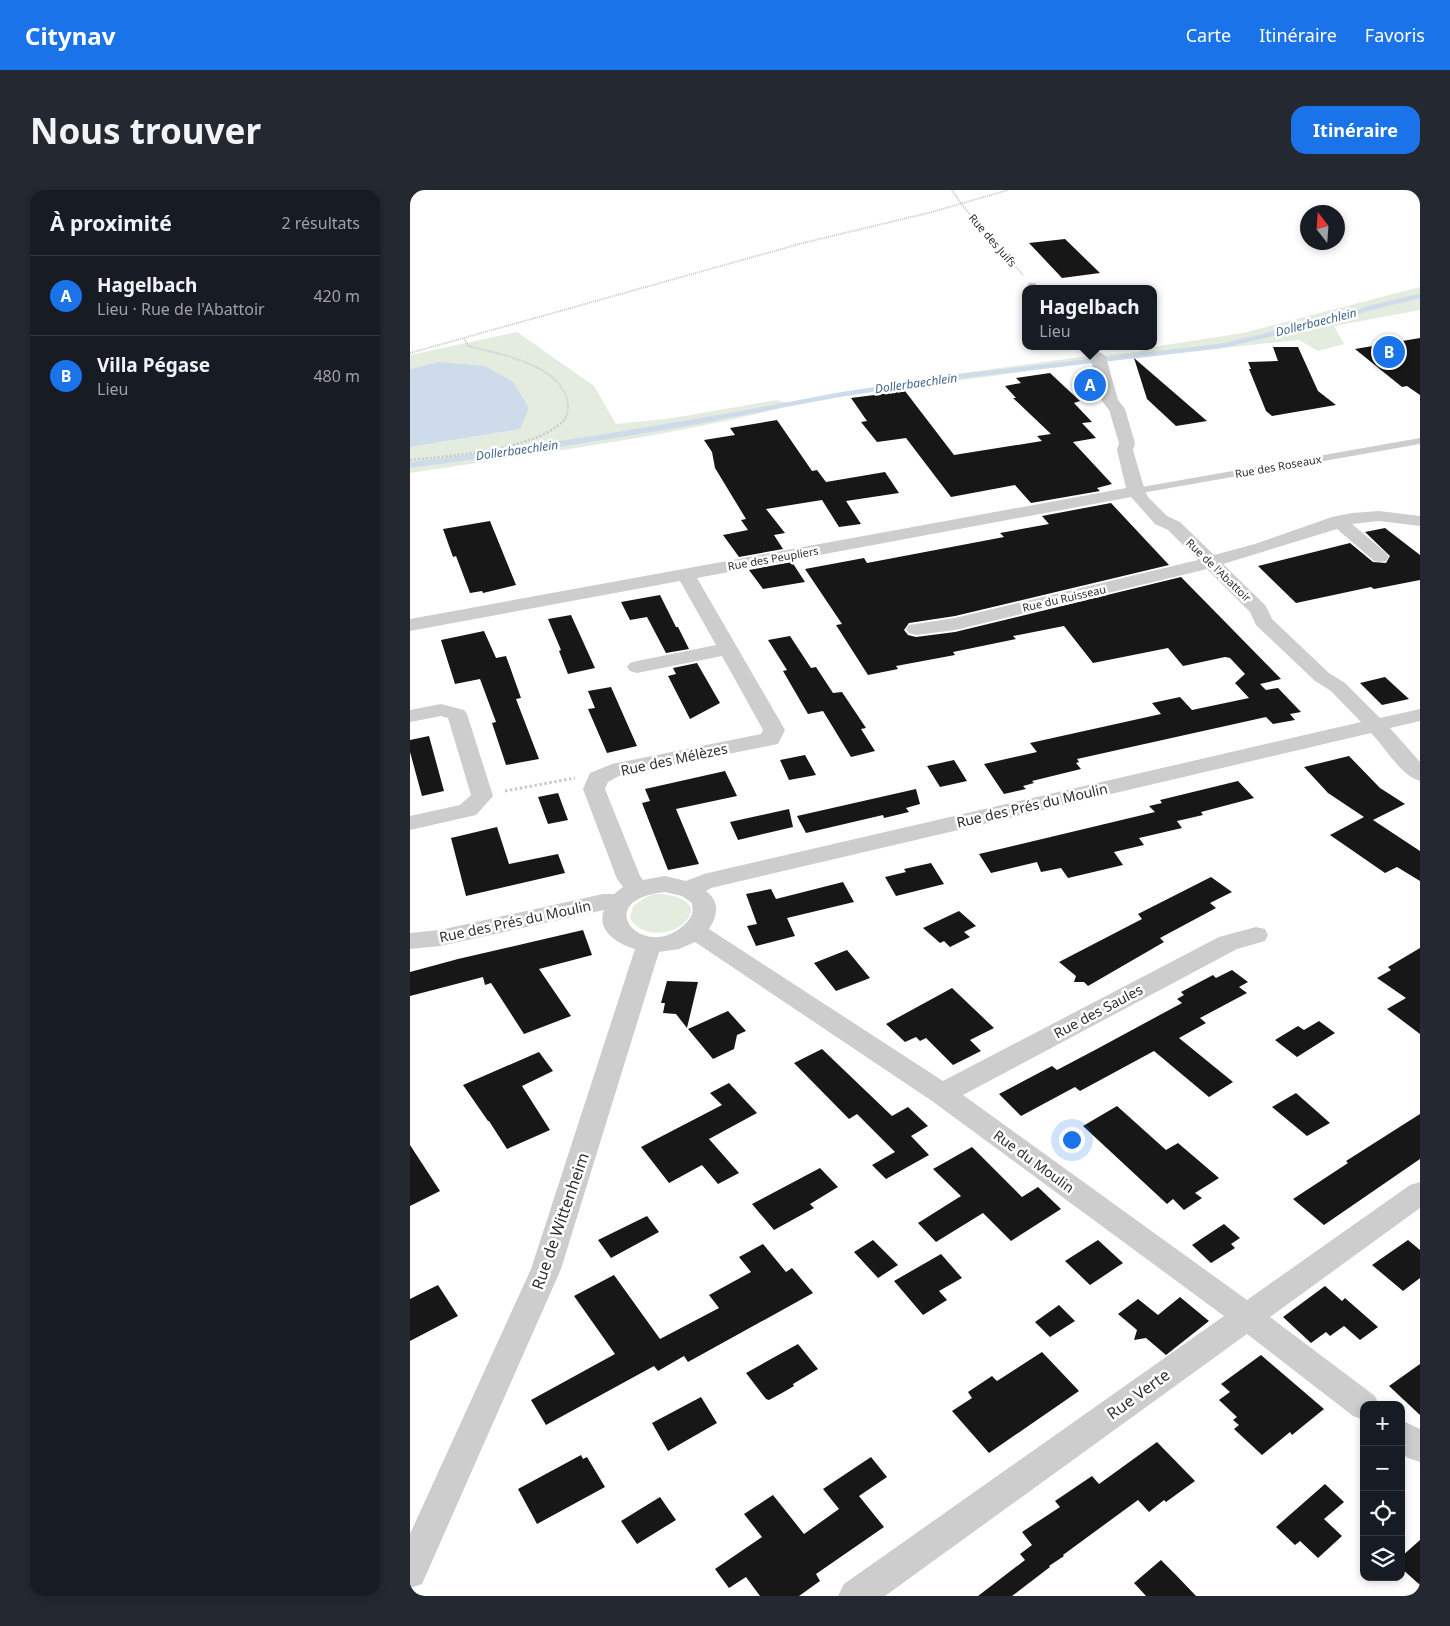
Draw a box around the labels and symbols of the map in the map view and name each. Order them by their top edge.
north arrow [1300,205,1345,250]
street label: Rue des Juifs [966,210,1020,270]
water label: Dollerbaechlein [1274,304,1358,340]
pin: B [1373,333,1405,371]
pin: A [1074,366,1106,404]
water label: Dollerbaechlein [874,369,958,397]
water label: Dollerbaechlein [475,436,559,464]
street label: Rue des Roseaux [1234,451,1323,481]
street label: Rue de l'Abattoir [1183,535,1255,605]
street label: Rue des Peupliers [726,543,820,573]
street label: Rue du Ruisseau [1021,581,1107,615]
street label: Rue des Mélèzes [619,738,730,780]
street label: Rue des Prés du Moulin [955,778,1109,832]
street label: Rue des Prés du Moulin [437,896,593,946]
street label: Rue des Saules [1050,979,1146,1042]
street label: Rue du Moulin [990,1125,1078,1197]
your location [1059,1127,1085,1153]
street label: Rue de Wittenheim [526,1150,594,1292]
street label: Rue Verte [1102,1364,1174,1424]

